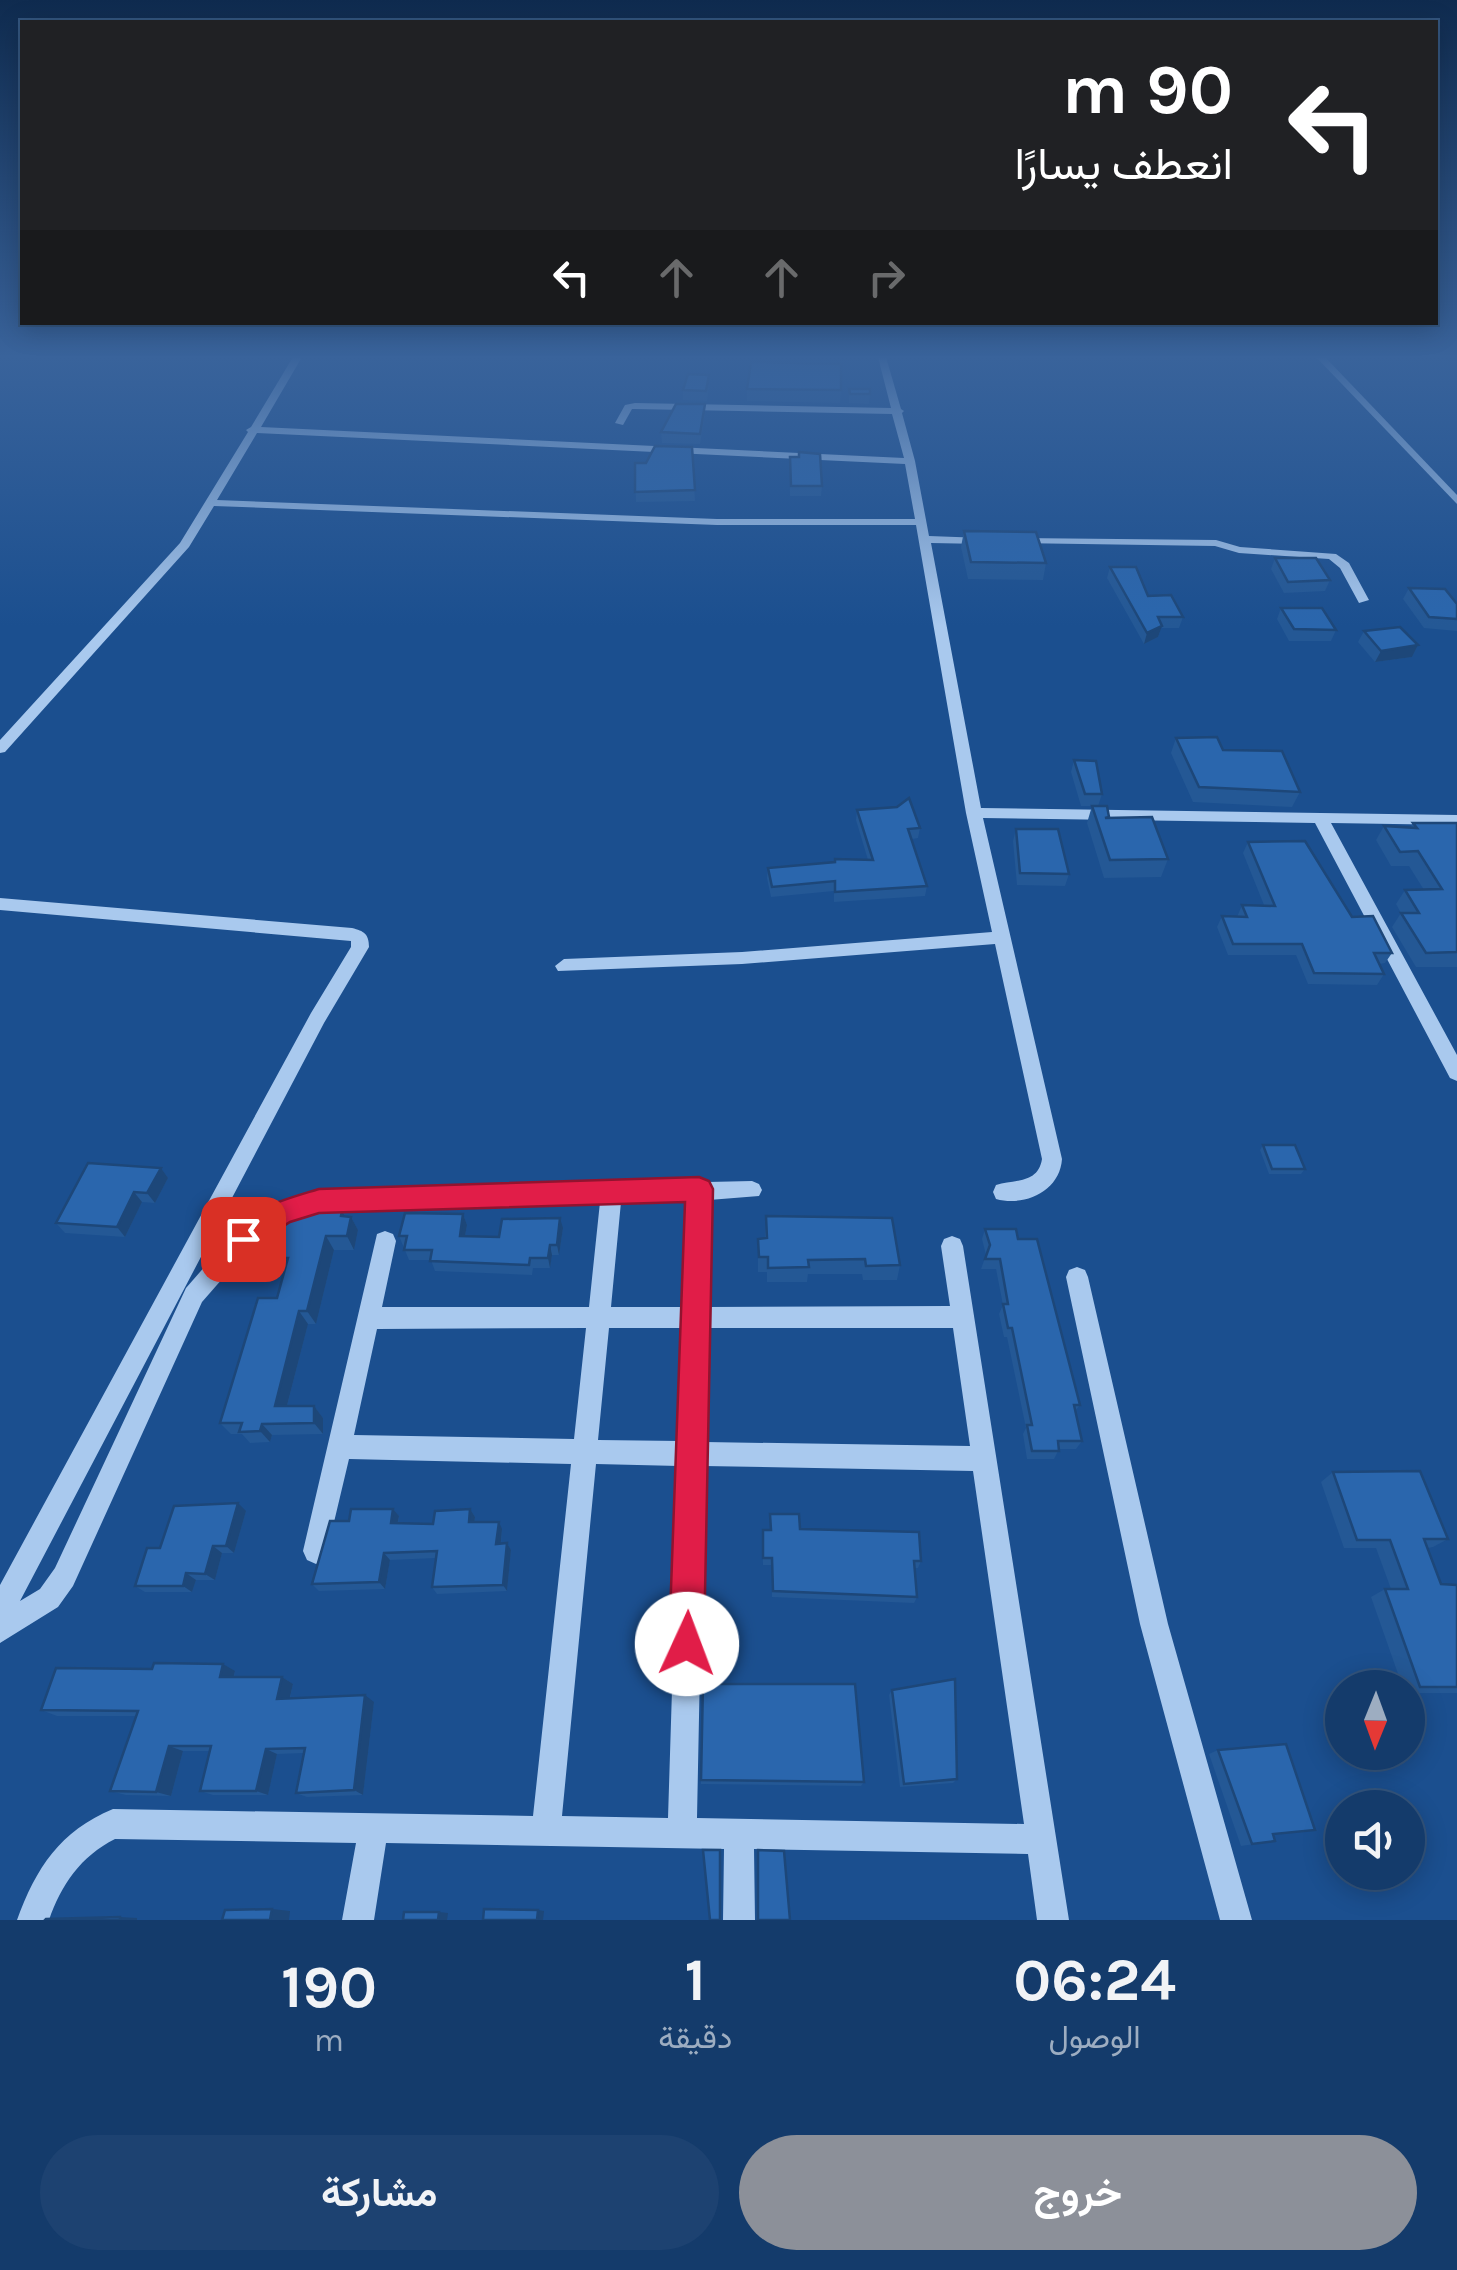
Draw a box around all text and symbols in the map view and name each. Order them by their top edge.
text: 90 m [1062,49,1233,131]
icon: left [1268,60,1398,190]
text: انعطف يسارًا [1015,138,1233,190]
icon: left [544,250,599,305]
icon: ahead [649,250,704,305]
icon: ahead [754,250,809,305]
icon: right [859,250,914,305]
pin [201,1197,286,1282]
icon: arrive [216,1212,271,1267]
position arrow [635,1592,739,1696]
north arrow [1325,1670,1425,1770]
map controls [1325,1670,1425,1890]
button: sound [1325,1790,1425,1890]
text: 1 [685,1945,706,2015]
text: 06:24 [1013,1945,1176,2015]
text: 190 [281,1952,377,2022]
text: دقيقة [658,2019,732,2056]
text: الوصول [1048,2019,1141,2056]
text: m [314,2022,344,2059]
button: مشاركة [40,2135,719,2250]
button: خروج [739,2135,1417,2250]

